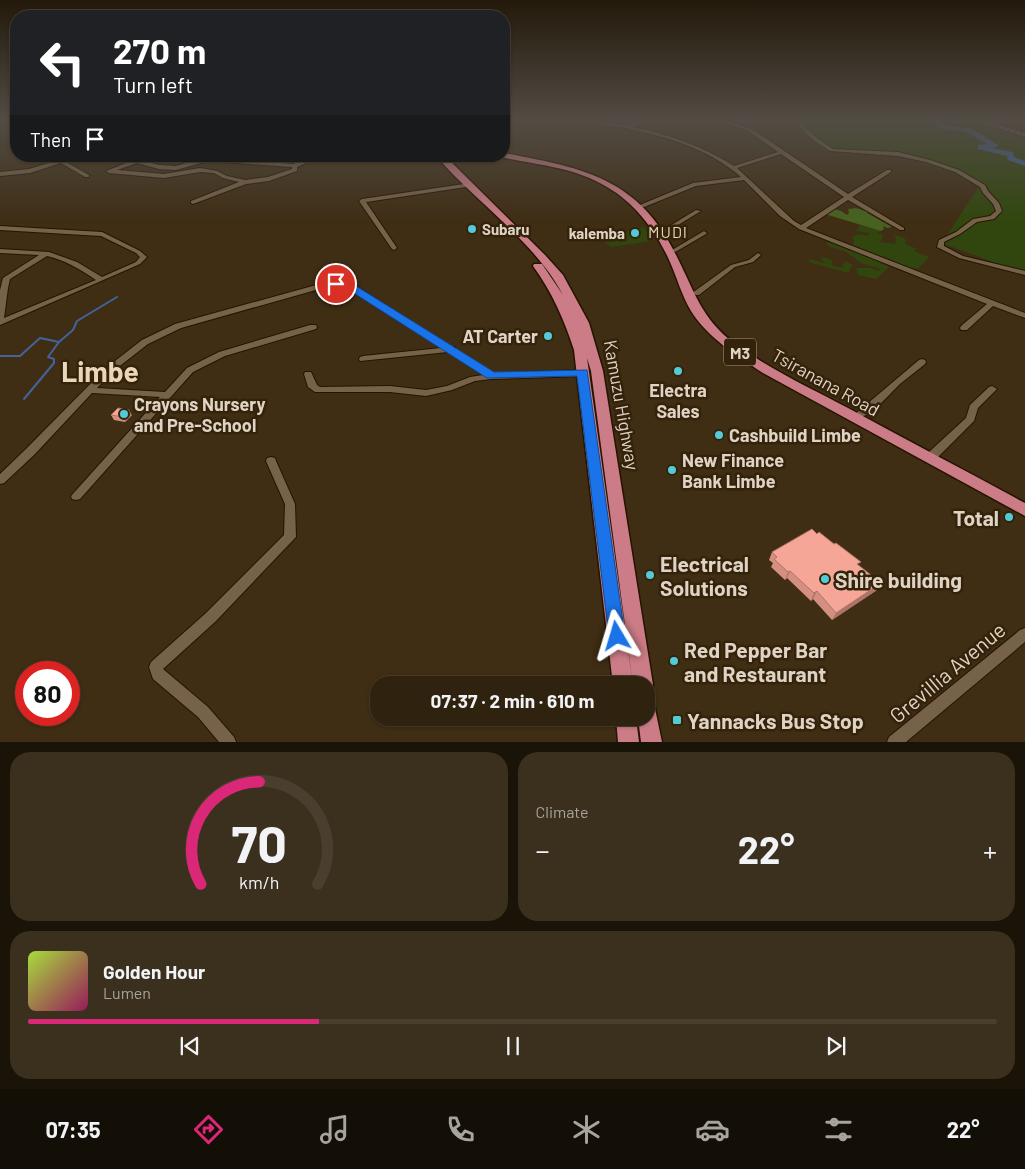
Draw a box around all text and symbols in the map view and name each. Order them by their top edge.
text: 270 m [113,29,206,71]
icon: left [30,30,95,95]
text: Turn left [113,71,193,97]
icon: arrive [81,125,109,153]
text: Then [30,128,71,151]
place label: Subaru [482,220,529,238]
district label: MUDI [648,222,688,241]
marker: Subaru [466,223,478,235]
place label: kalemba [569,224,625,242]
marker: kalemba [629,227,641,239]
pin [315,263,357,305]
icon: arrive [322,270,350,298]
place label: AT Carter [463,325,538,347]
marker: AT Carter [542,330,554,342]
street label: Kamuzu Highway [600,338,644,472]
road number: M3 [724,338,756,366]
street label: Tsiranana Road [768,343,884,421]
district label: Limbe [61,354,139,388]
marker: Electra Sales [672,365,684,377]
place label: Electra Sales [649,379,707,422]
place label: Crayons Nursery and Pre-School [134,393,266,436]
marker: Crayons Nursery and Pre-School [118,408,130,420]
place label: Cashbuild Limbe [729,424,861,446]
marker: Cashbuild Limbe [713,429,725,441]
place label: New Finance Bank Limbe [682,449,784,492]
marker: New Finance Bank Limbe [666,464,678,476]
place label: Total [953,505,999,530]
marker: Total [1003,511,1015,523]
place label: Electrical Solutions [660,551,749,600]
place label: Shire building [835,567,962,592]
marker: Electrical Solutions [644,569,656,581]
marker: Shire building [819,573,831,585]
position arrow [590,609,642,661]
street label: Grevillia Avenue [884,616,1010,728]
place label: Red Pepper Bar and Restaurant [684,637,827,686]
marker: Red Pepper Bar and Restaurant [668,655,680,667]
speed limit sign: 80 [15,661,80,726]
text: 07:37 · 2 min · 610 m [431,689,594,712]
place label: Yannacks Bus Stop [687,708,864,733]
marker: Yannacks Bus Stop [671,714,683,726]
text: Climate [536,802,588,821]
text: 70 [231,811,286,873]
text: 22° [738,826,795,872]
text: − [536,833,550,867]
text: + [983,833,997,867]
text: km/h [239,871,279,893]
text: Golden Hour [103,960,205,983]
text: Lumen [103,983,151,1002]
icon: previous [176,1032,204,1060]
icon: pause [499,1032,527,1060]
icon: next [822,1032,850,1060]
icon: directions [191,1112,226,1147]
icon: music [317,1112,352,1147]
icon: phone [443,1112,478,1147]
icon: climate [569,1112,604,1147]
icon: car [695,1112,730,1147]
icon: filters [821,1112,856,1147]
text: 07:35 [45,1116,101,1142]
text: 22° [947,1116,980,1142]

